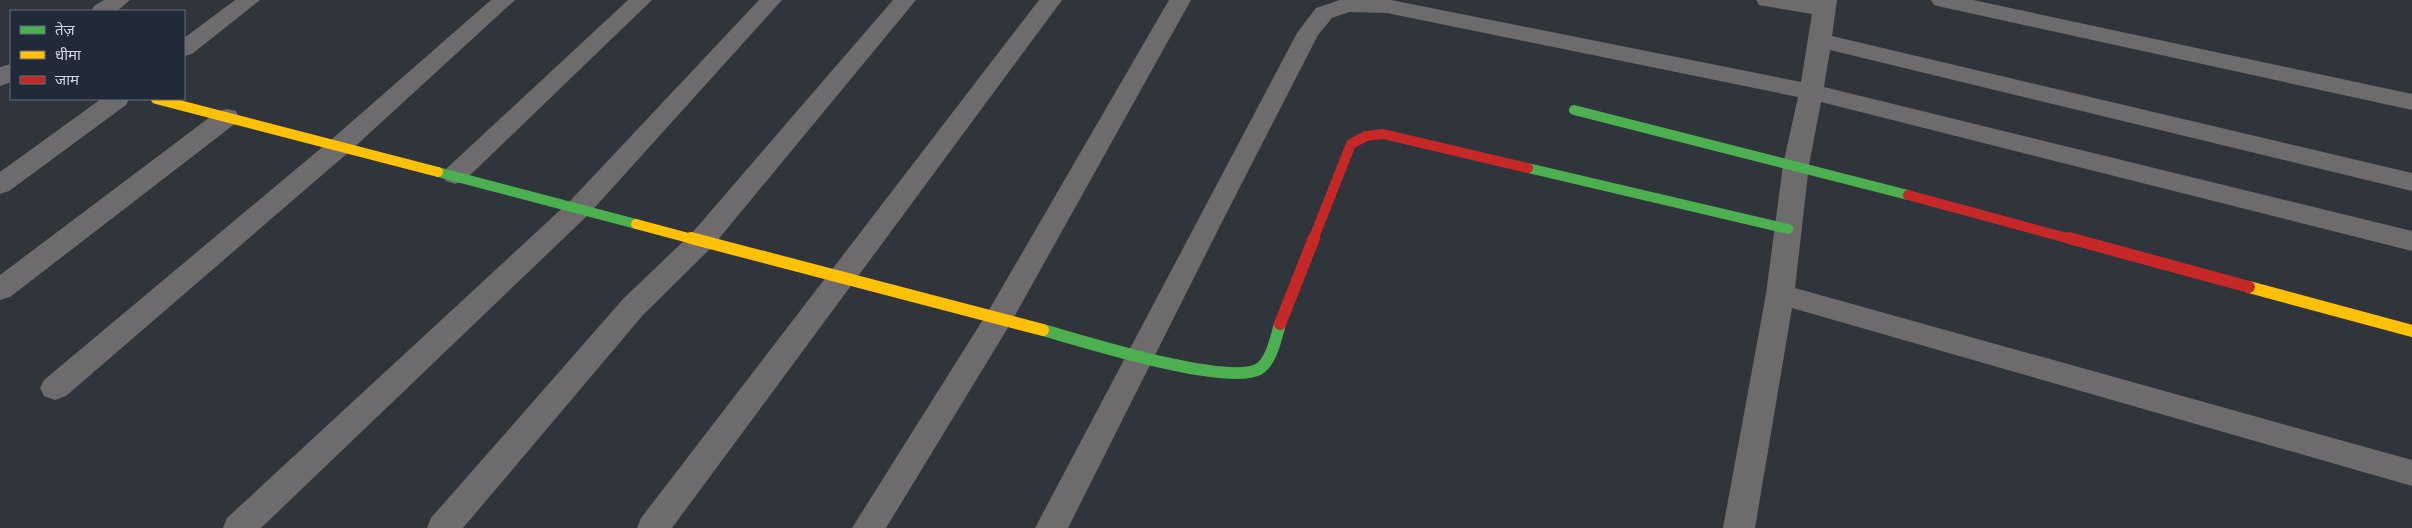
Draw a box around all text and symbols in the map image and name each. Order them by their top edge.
legend [10,10,185,100]
text: तेज़ [55,20,76,39]
text: धीमा [55,45,82,64]
text: जाम [55,70,80,89]

